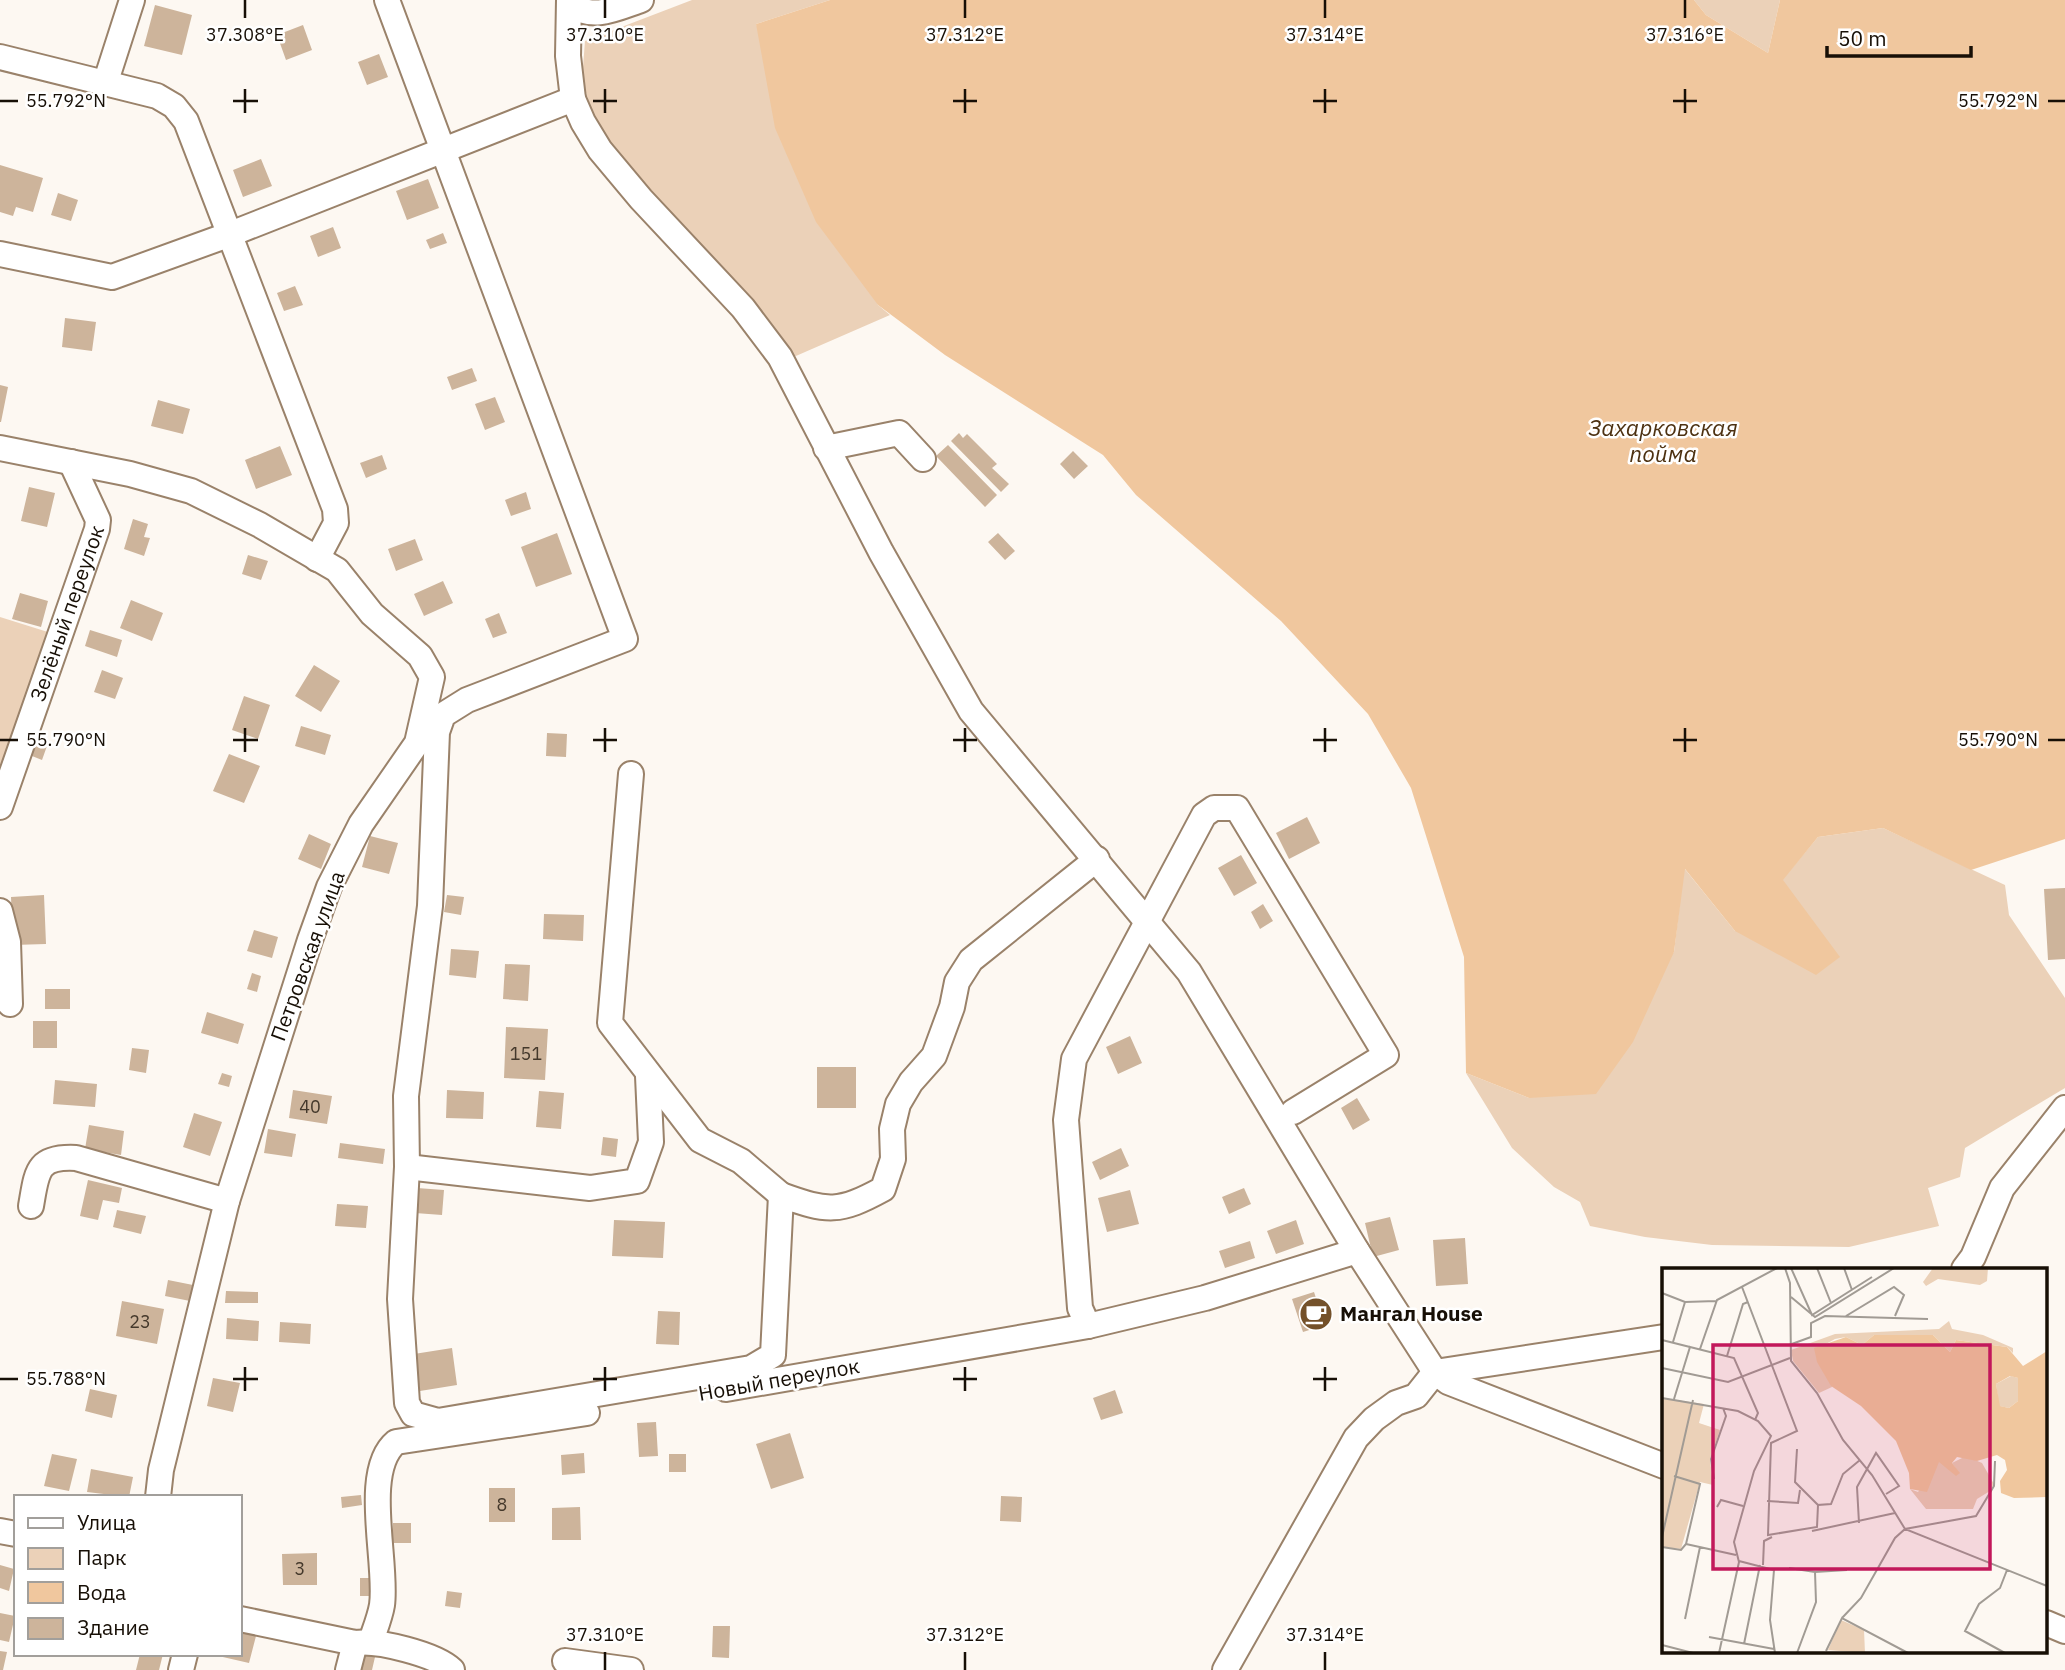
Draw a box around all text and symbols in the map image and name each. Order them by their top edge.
scale bar [1827,14,1970,58]
text: 37.308°E [206,23,284,46]
text: 37.310°E [566,23,644,46]
text: 37.312°E [926,23,1004,46]
text: 37.314°E [1286,23,1364,46]
text: 37.316°E [1646,23,1724,46]
text: 50 m [1838,24,1887,52]
text: 55.792°N [26,89,106,112]
text: 55.792°N [1958,89,2038,112]
water label: Захарковская пойма [1588,412,1738,468]
street label: Зелёный переулок [23,521,110,705]
text: 55.790°N [26,728,106,751]
text: 55.790°N [1958,728,2038,751]
street label: Петровская улица [263,867,351,1044]
house number: 151 [510,1042,542,1065]
house number: 40 [299,1095,321,1118]
inset map [1662,1268,2048,1652]
cafe icon: Мангал House [1297,1295,1335,1333]
place label: Мангал House [1340,1299,1483,1327]
house number: 23 [129,1310,151,1333]
street label: Новый переулок [696,1351,862,1407]
text: 55.788°N [26,1367,106,1390]
house number: 8 [497,1493,507,1516]
legend [14,1495,242,1656]
text: Улица [77,1508,136,1536]
text: Парк [77,1543,127,1571]
house number: 3 [295,1557,305,1580]
text: Вода [77,1578,126,1606]
text: Здание [77,1613,149,1641]
text: 37.310°E [566,1623,644,1646]
text: 37.312°E [926,1623,1004,1646]
text: 37.314°E [1286,1623,1364,1646]

